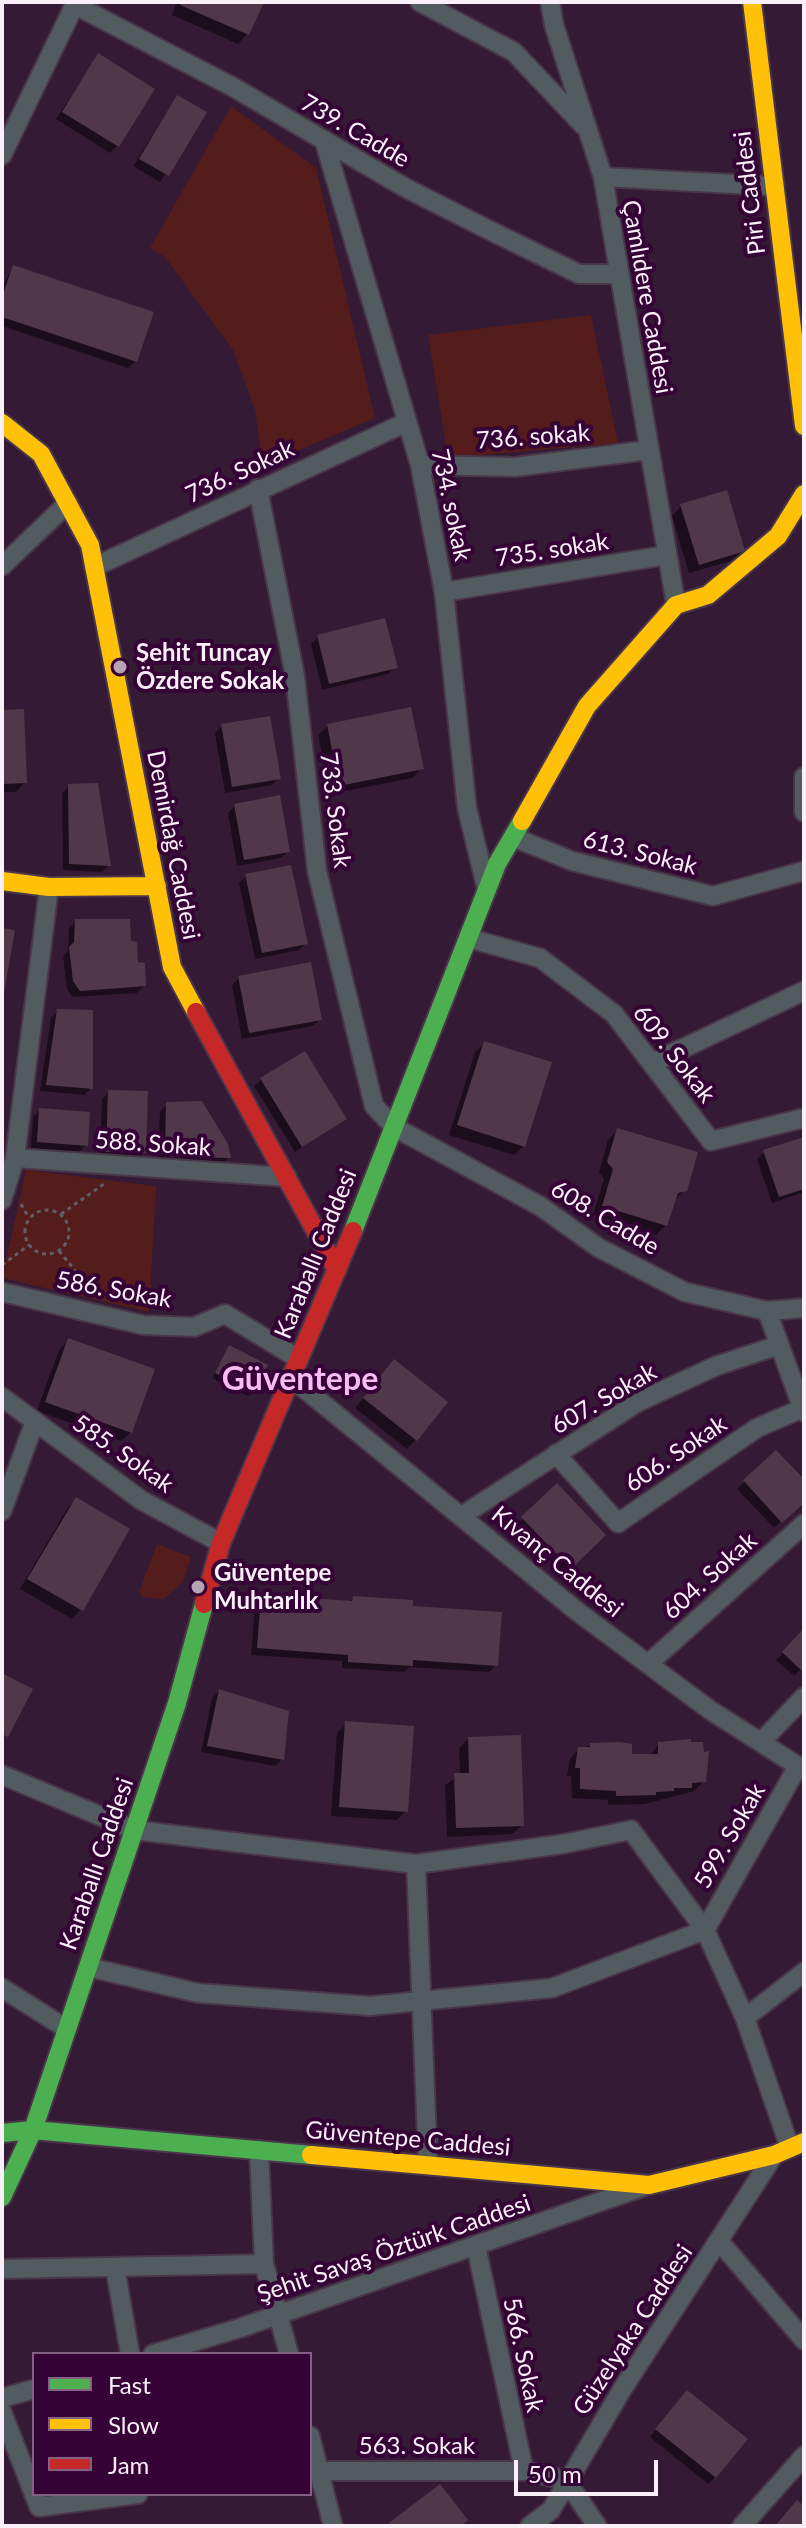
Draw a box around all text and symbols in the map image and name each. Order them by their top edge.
street label: 739. Cadde [295,88,415,174]
street label: Piri Caddesi [728,130,772,256]
street label: Çamlıdere Caddesi [616,198,678,396]
street label: 736. sokak [475,419,591,455]
street label: 736. Sokak [181,434,299,510]
street label: 734. sokak [425,446,477,564]
street label: 735. sokak [494,527,610,573]
place label: Şehit Tuncay Özdere Sokak [136,639,284,695]
marker: Şehit Tuncay Özdere Sokak [111,658,129,676]
street label: Demirdağ Caddesi [141,748,205,942]
street label: 733. Sokak [314,750,356,870]
street label: 613. Sokak [580,825,700,881]
street label: 609. Sokak [627,999,721,1109]
street label: 588. Sokak [94,1126,212,1162]
street label: Karaballı Caddesi [269,1165,363,1343]
street label: 608. Cadde [546,1174,664,1262]
street label: 586. Sokak [54,1266,174,1314]
street label: 607. Sokak [546,1357,662,1441]
district label: Güventepe [222,1361,378,1399]
street label: 585. Sokak [67,1409,179,1499]
street label: 606. Sokak [620,1410,732,1498]
street label: Kıvanç Caddesi [486,1500,628,1624]
street label: 604. Sokak [657,1526,763,1626]
place label: Güventepe Muhtarlık [214,1559,331,1615]
marker: Güventepe Muhtarlık [189,1578,207,1596]
street label: Karaballı Caddesi [54,1774,140,1954]
street label: 599. Sokak [688,1778,772,1894]
street label: Güventepe Caddesi [304,2116,512,2162]
street label: Şehit Savaş Öztürk Caddesi [254,2189,534,2309]
street label: Güzelyaka Caddesi [567,2239,699,2421]
street label: 566. Sokak [497,2295,549,2415]
legend [32,2352,312,2496]
text: Fast [108,2370,151,2399]
text: Slow [108,2410,159,2439]
street label: 563. Sokak [359,2432,475,2460]
scale bar [518,2444,662,2494]
text: Jam [108,2450,149,2479]
text: 50 m [528,2459,582,2488]

